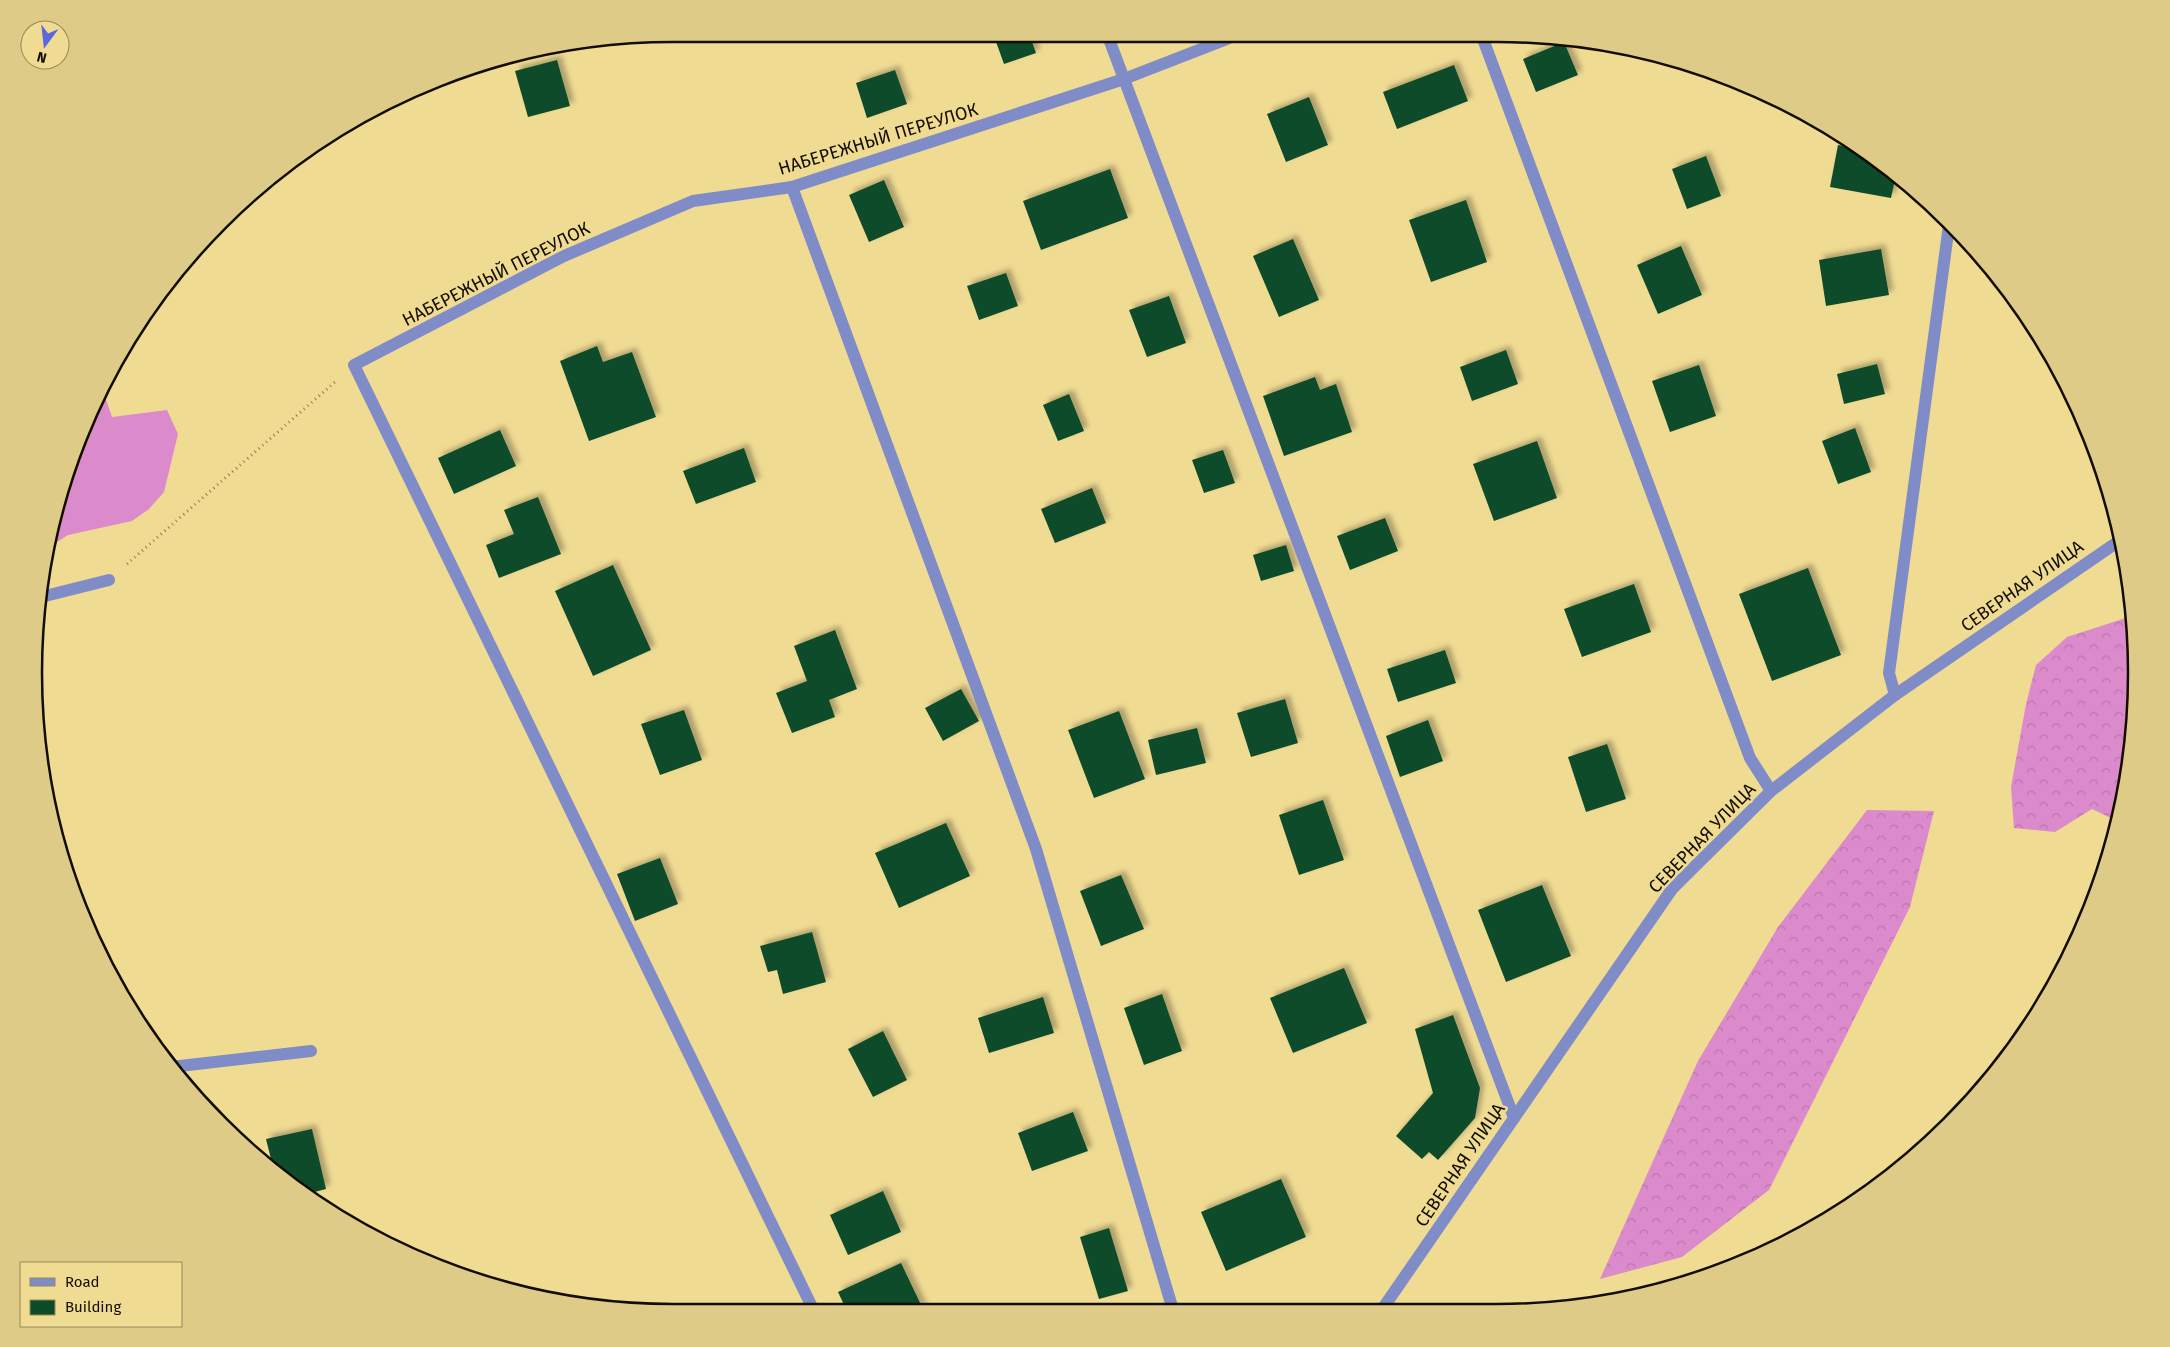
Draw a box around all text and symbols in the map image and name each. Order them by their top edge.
north arrow [20,20,70,70]
text: N [35,48,48,66]
street label: НАБЕРЕЖНЫЙ ПЕРЕУЛОК [776,98,981,180]
street label: НАБЕРЕЖНЫЙ ПЕРЕУЛОК [399,217,594,331]
street label: СЕВЕРНАЯ УЛИЦА [1956,535,2088,637]
street label: СЕВЕРНАЯ УЛИЦА [1644,778,1761,898]
street label: СЕВЕРНАЯ УЛИЦА [1410,1098,1510,1231]
legend [20,1262,182,1327]
text: Road [65,1273,100,1291]
text: Building [65,1298,121,1316]

